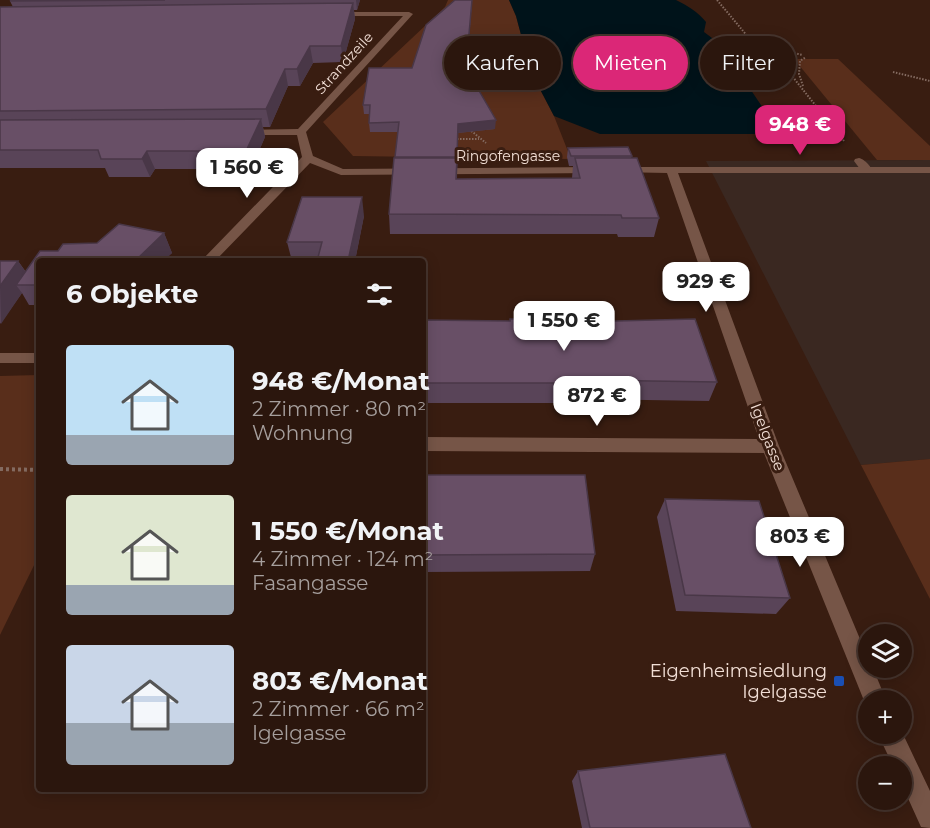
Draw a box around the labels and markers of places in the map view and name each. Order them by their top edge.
pin: 948 € [758,105,842,156]
pin: 1 560 € [192,148,302,199]
pin: 929 € [664,262,748,313]
pin: 1 550 € [509,301,619,352]
pin: 872 € [555,376,639,427]
pin: 803 € [758,517,842,568]
place label: Eigenheimsiedlung Igelgasse [650,660,827,703]
marker: Eigenheimsiedlung Igelgasse [832,674,846,688]

